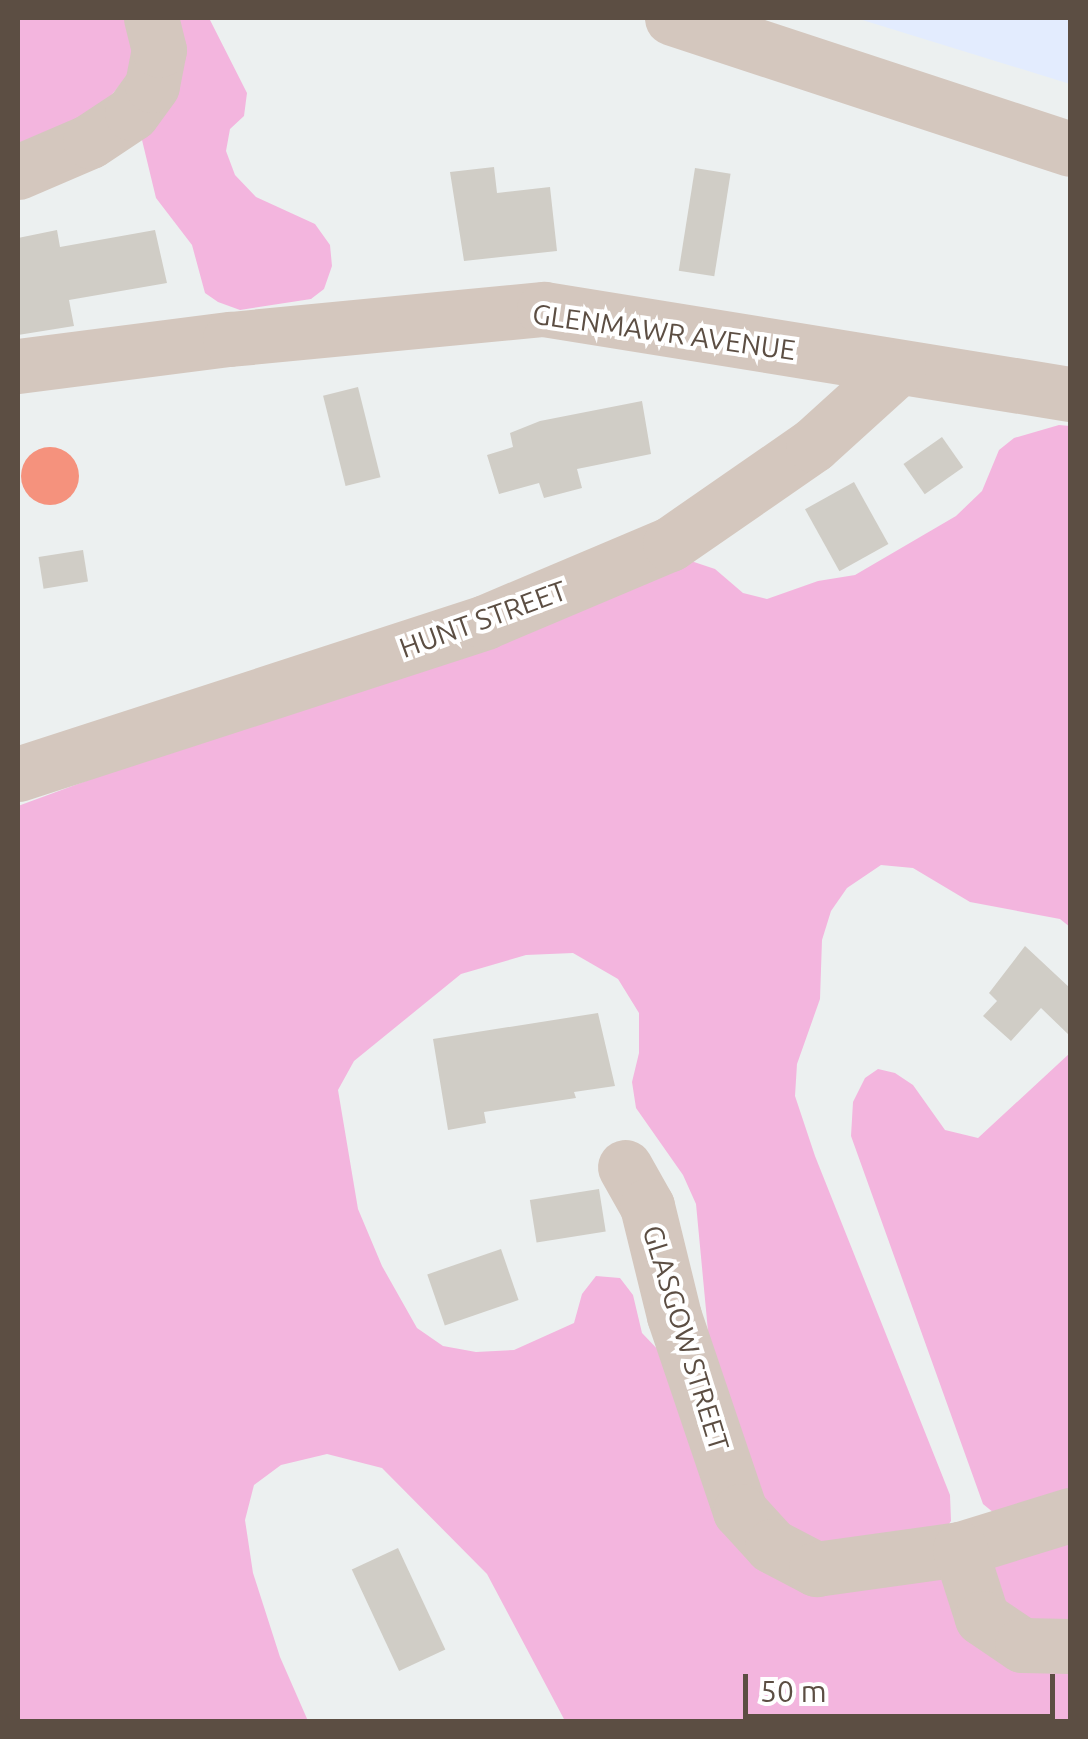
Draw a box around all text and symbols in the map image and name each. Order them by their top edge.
street label: GLENMAWR AVENUE [530,297,798,367]
street label: HUNT STREET [395,573,571,665]
street label: GLASGOW STREET [636,1221,736,1455]
scale bar [748,1654,1060,1716]
text: 50 m [760,1674,827,1708]

